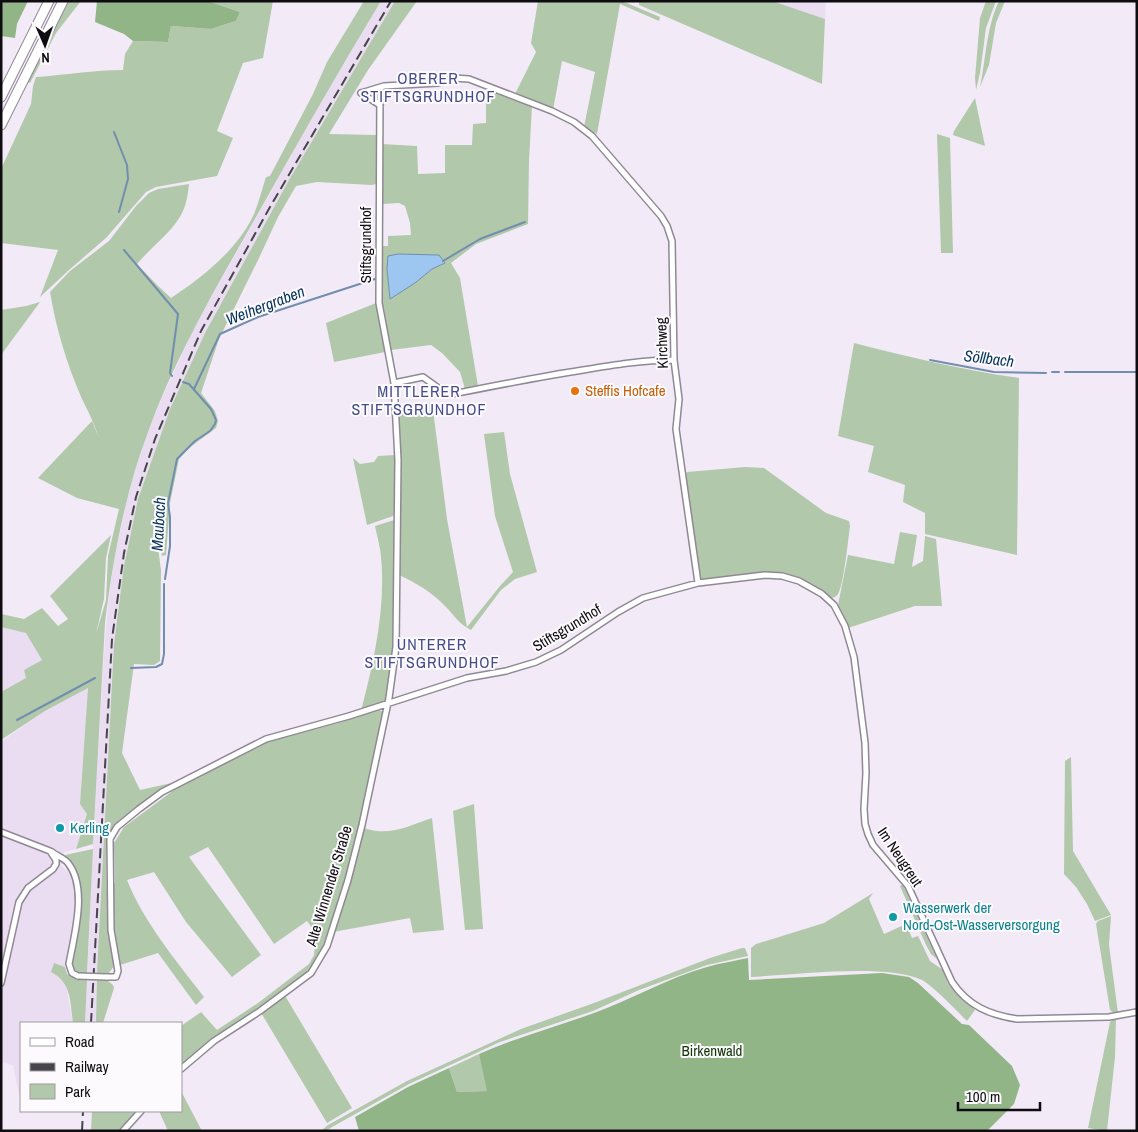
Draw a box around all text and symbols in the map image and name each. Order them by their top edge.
north arrow [20,20,70,70]
text: N [41,49,50,67]
district label: OBERER STIFTSGRUNDHOF [361,67,496,107]
street label: Stiftsgrundhof [355,206,376,283]
water label: Weihergraben [222,280,308,330]
street label: Kirchweg [650,317,673,369]
water label: Söllbach [963,344,1015,372]
district label: MITTLERER STIFTSGRUNDHOF [352,380,487,420]
place label: Steffis Hofcafe [585,380,666,401]
marker: Steffis Hofcafe [569,385,581,397]
water label: Maubach [146,496,170,552]
street label: Stiftsgrundhof [529,599,605,656]
district label: UNTERER STIFTSGRUNDHOF [365,633,500,673]
place label: Kerling [70,817,109,838]
marker: Kerling [54,822,66,834]
street label: Alte Winnender Straße [300,823,357,950]
street label: Im Neugreut [873,823,928,891]
place label: Wasserwerk der Nord-Ost-Wasserversorgung [903,897,1060,935]
marker: Wasserwerk der Nord-Ost-Wasserversorgung [887,911,899,923]
legend [20,1022,182,1112]
text: Road [65,1031,94,1052]
park label: Birkenwald [682,1040,742,1061]
text: Railway [65,1056,110,1077]
scale bar [958,1080,1040,1112]
text: Park [65,1081,91,1102]
text: 100 m [966,1086,1000,1107]

